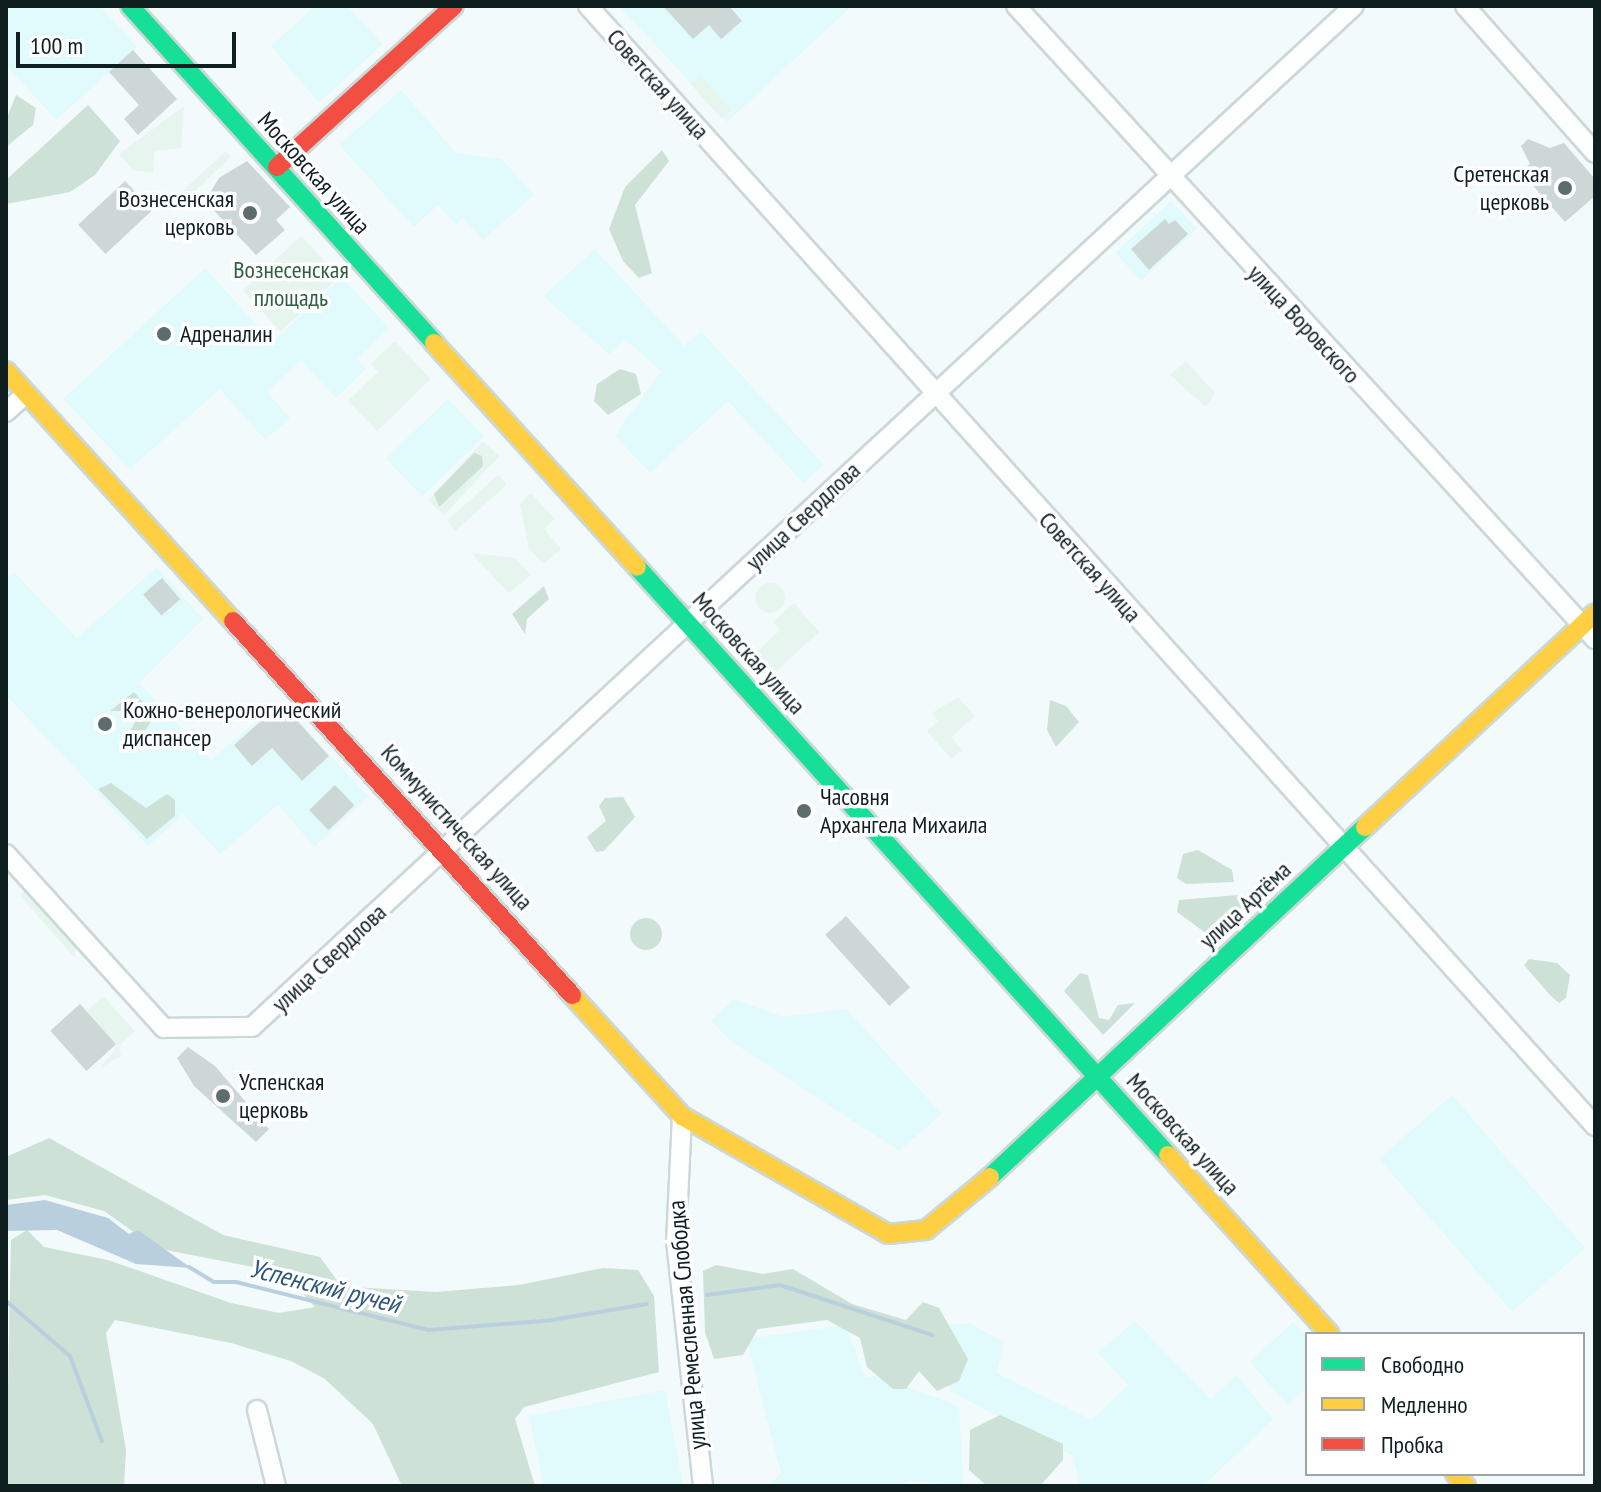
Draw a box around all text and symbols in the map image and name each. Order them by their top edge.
scale bar [20,16,240,66]
street label: Советская улица [601,23,715,145]
text: 100 m [30,30,83,61]
street label: Московская улица [252,106,376,240]
place label: Сретенская церковь [1453,160,1549,216]
marker: Сретенская церковь [1556,179,1574,197]
place label: Вознесенская церковь [119,185,234,241]
marker: Вознесенская церковь [241,204,259,222]
park label: Вознесенская площадь [233,256,349,312]
street label: улица Воровского [1242,259,1366,389]
place label: Адреналин [180,320,273,348]
marker: Адреналин [155,325,173,343]
street label: улица Свердлова [740,456,866,576]
street label: Советская улица [1033,506,1147,628]
street label: Московская улица [687,586,811,720]
place label: Кожно-венерологический диспансер [123,696,341,752]
marker: Кожно-венерологический диспансер [94,713,116,735]
street label: Коммунистическая улица [375,738,539,916]
place label: Часовня Архангела Михаила [820,783,987,839]
marker: Часовня Архангела Михаила [795,802,813,820]
street label: улица Артёма [1193,855,1297,955]
street label: улица Свердлова [266,898,392,1018]
street label: Московская улица [1121,1067,1245,1201]
place label: Успенская церковь [239,1068,324,1124]
marker: Успенская церковь [214,1087,232,1105]
street label: улица Ремесленная Слободка [662,1199,712,1451]
water label: Успенский ручей [247,1252,403,1320]
legend [1305,1332,1585,1476]
text: Свободно [1381,1349,1464,1380]
text: Медленно [1381,1389,1468,1420]
text: Пробка [1381,1429,1444,1460]

